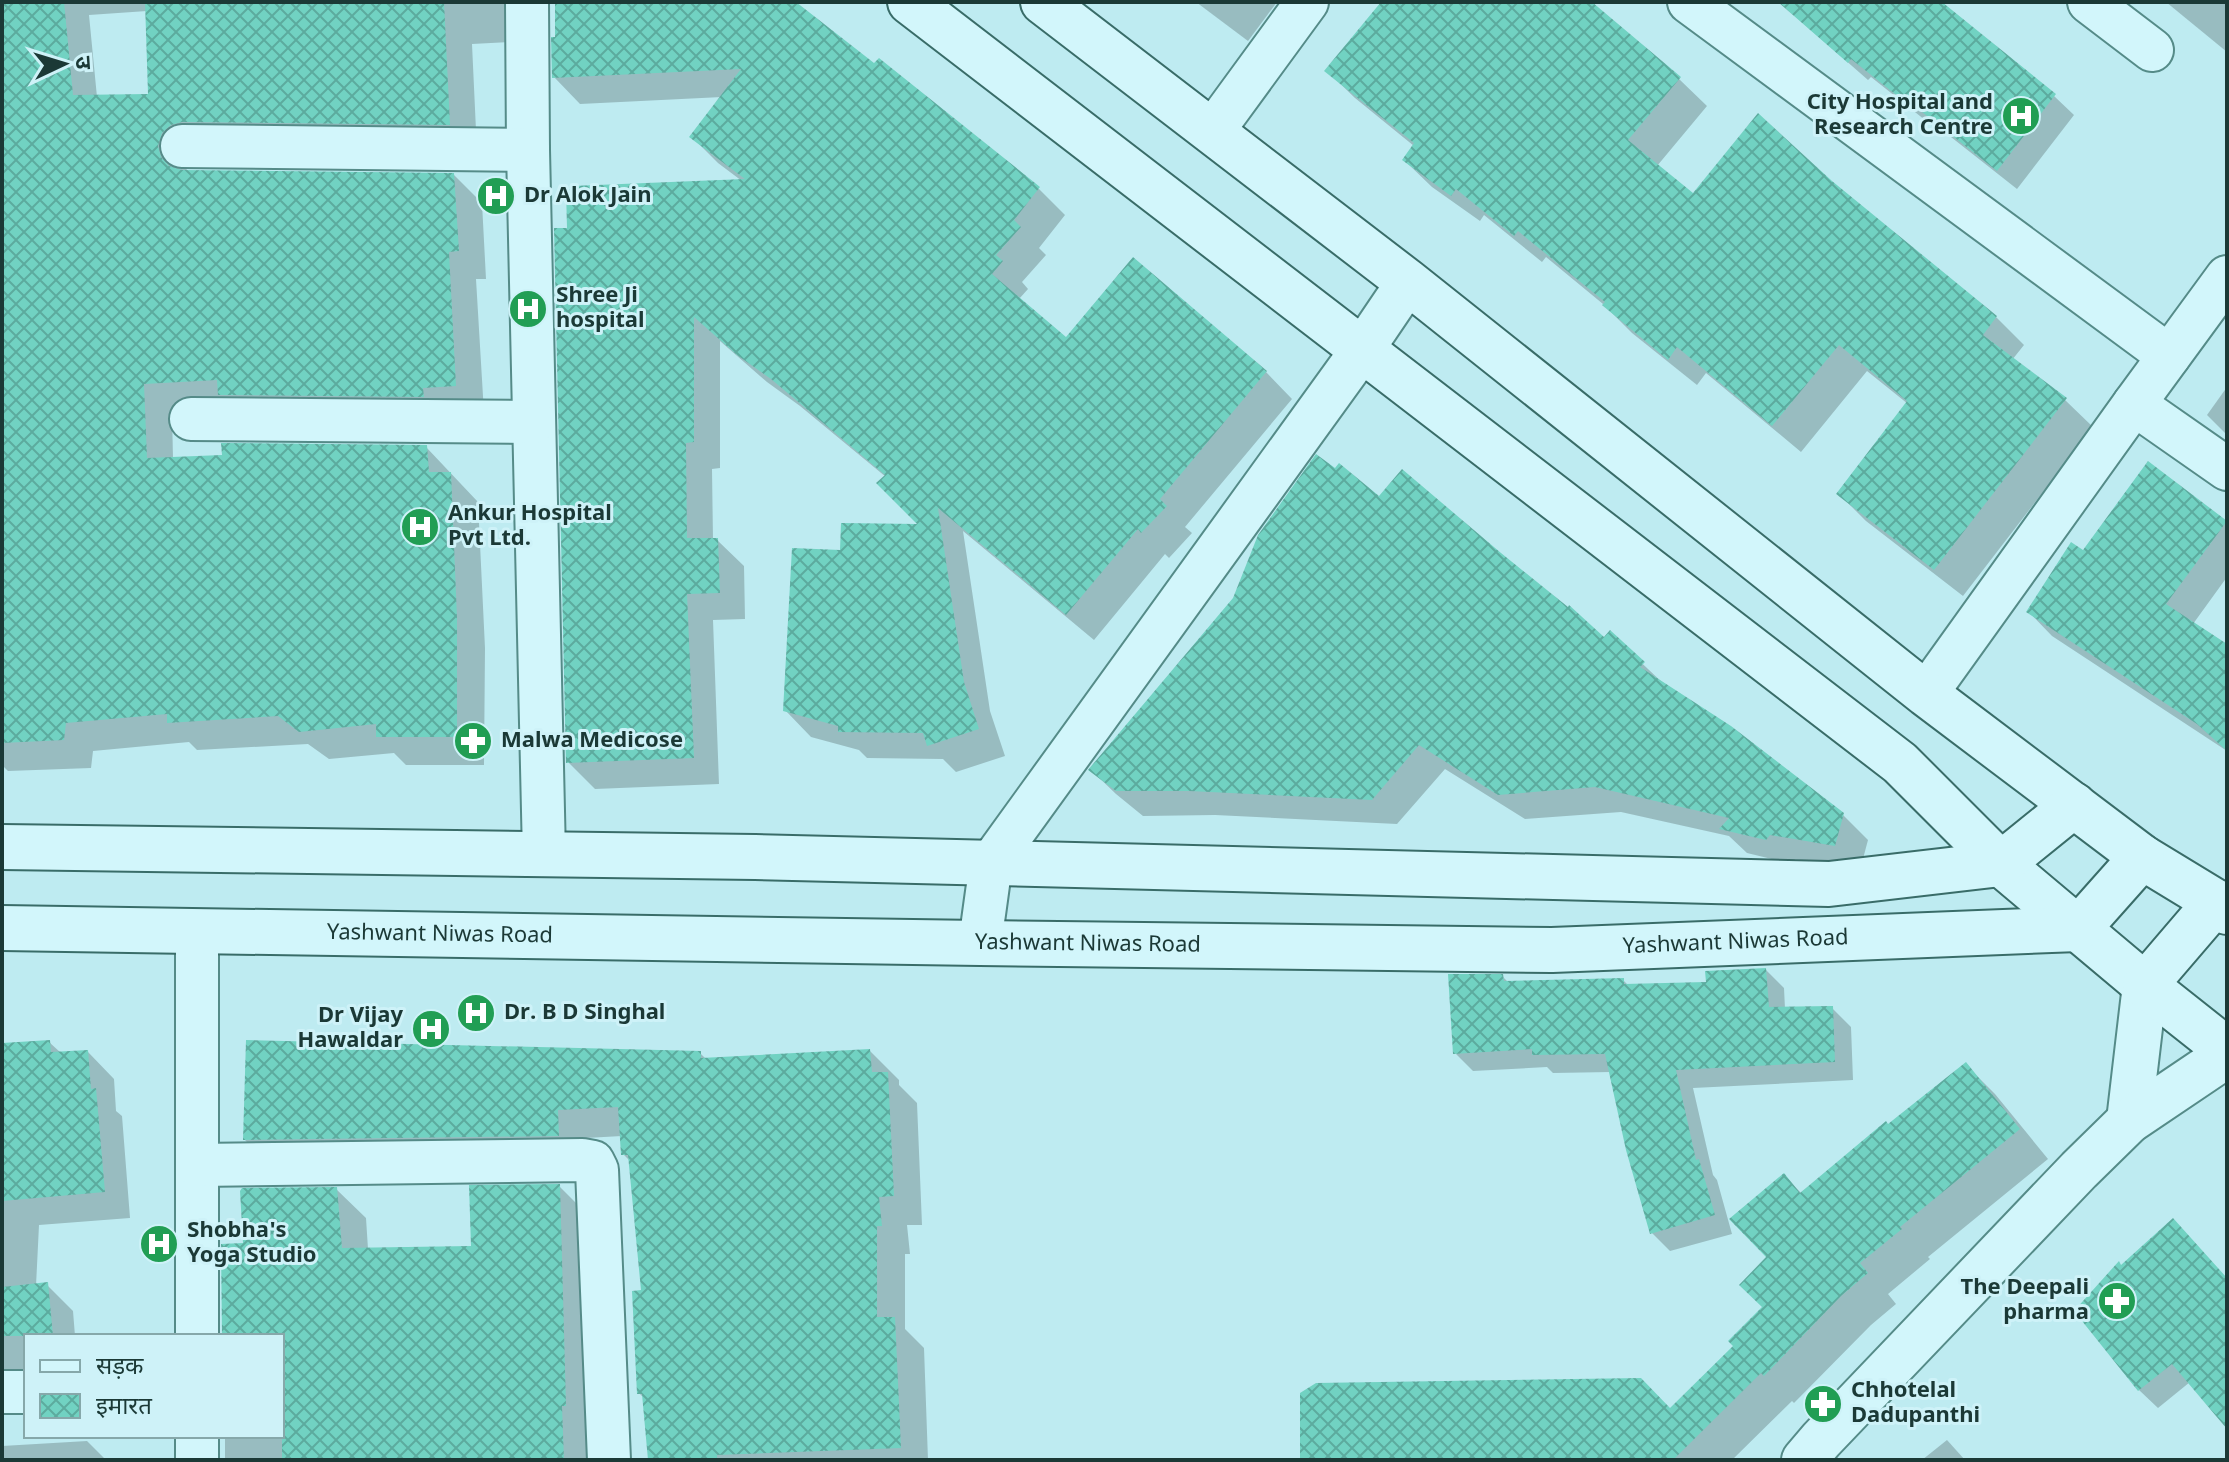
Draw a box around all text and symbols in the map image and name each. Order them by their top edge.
north arrow [24,24,104,104]
text: उ [67,55,96,71]
place label: City Hospital and Research Centre [1807,89,1993,143]
hospital icon: City Hospital and Research Centre [2000,95,2042,137]
hospital icon: Dr Alok Jain [475,175,517,217]
place label: Dr Alok Jain [524,182,651,211]
place label: Shree Ji hospital [556,282,645,336]
hospital icon: Shree Ji hospital [507,288,549,330]
place label: Ankur Hospital Pvt Ltd. [448,500,612,554]
hospital icon: Ankur Hospital Pvt Ltd. [399,506,441,548]
pharmacy icon: Malwa Medicose [452,720,494,762]
place label: Malwa Medicose [501,727,683,756]
street label: Yashwant Niwas Road [327,918,553,951]
street label: Yashwant Niwas Road [1622,924,1849,962]
street label: Yashwant Niwas Road [975,928,1201,960]
hospital icon: Dr. B D Singhal [455,992,497,1034]
place label: Dr. B D Singhal [504,999,665,1028]
place label: Dr Vijay Hawaldar [298,1002,403,1056]
hospital icon: Dr Vijay Hawaldar [410,1008,452,1050]
place label: Shobha's Yoga Studio [187,1217,316,1271]
hospital icon: Shobha's Yoga Studio [138,1223,180,1265]
place label: The Deepali pharma [1961,1274,2089,1328]
pharmacy icon: The Deepali pharma [2096,1280,2138,1322]
legend [24,1334,284,1438]
text: सड़क [96,1352,144,1384]
place label: Chhotelal Dadupanthi [1851,1377,1980,1431]
pharmacy icon: Chhotelal Dadupanthi [1802,1383,1844,1425]
text: इमारत [96,1392,153,1424]

